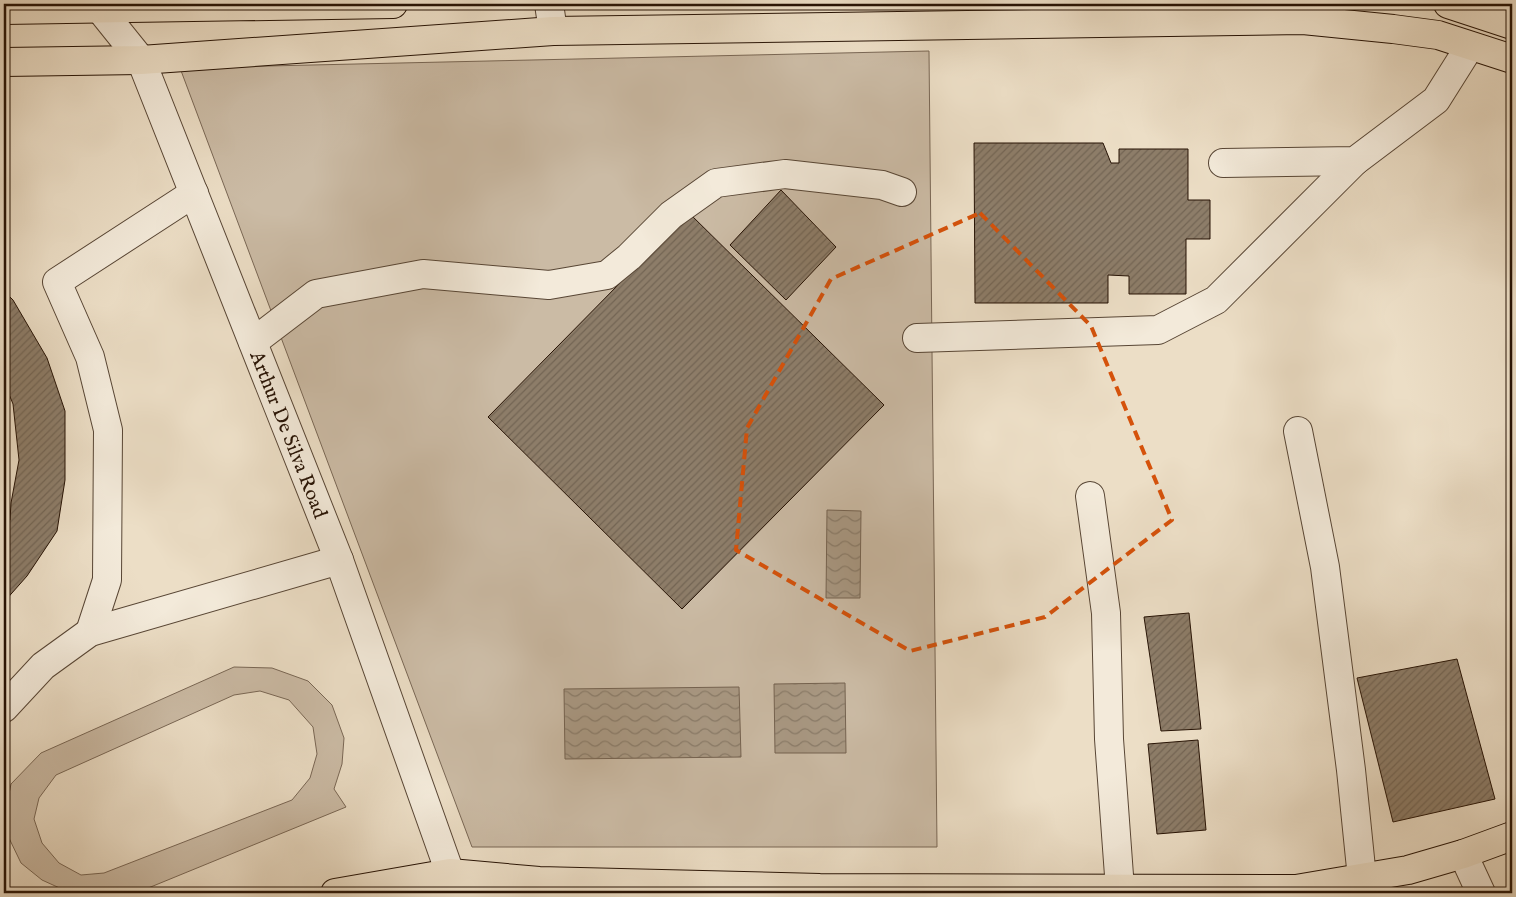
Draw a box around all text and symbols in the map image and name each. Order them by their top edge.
street label: Arthur De Silva Road [243,347,332,522]

